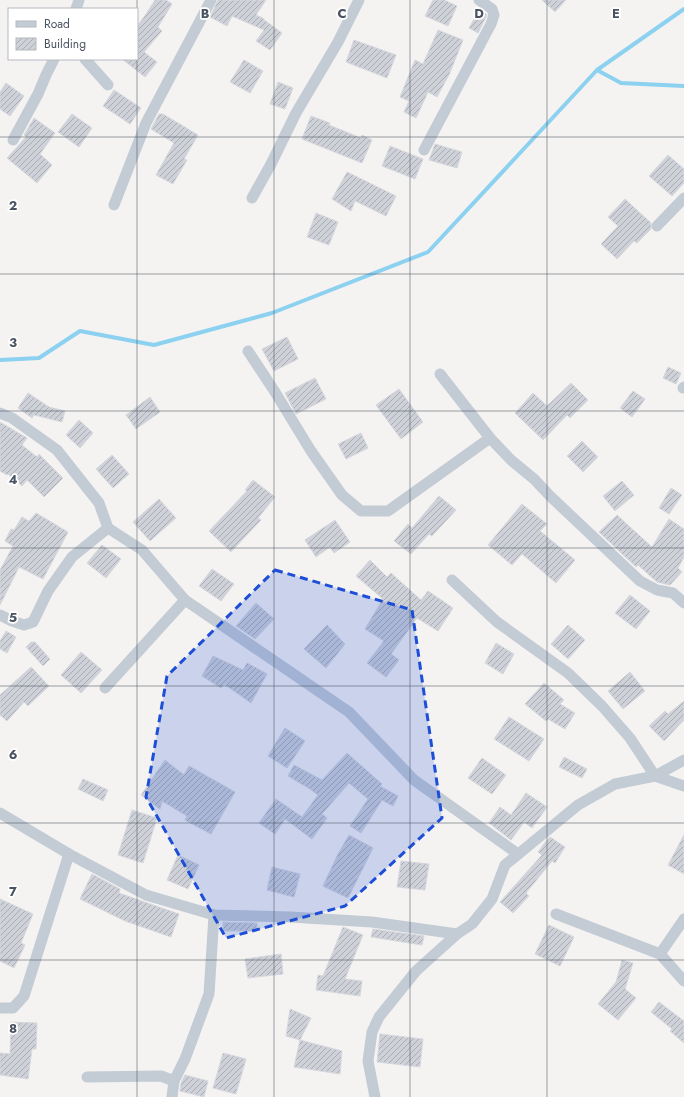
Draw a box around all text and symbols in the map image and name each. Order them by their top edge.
text: B [201,4,210,23]
text: C [337,4,347,23]
text: D [474,4,484,23]
text: E [612,4,620,23]
legend [8,8,138,60]
text: Road [44,15,70,33]
text: Building [44,35,86,53]
text: 2 [9,196,17,215]
text: 3 [9,333,17,352]
text: 4 [8,470,18,489]
text: 5 [9,608,17,627]
text: 6 [9,745,18,764]
text: 7 [9,882,17,901]
text: 8 [9,1019,17,1038]

